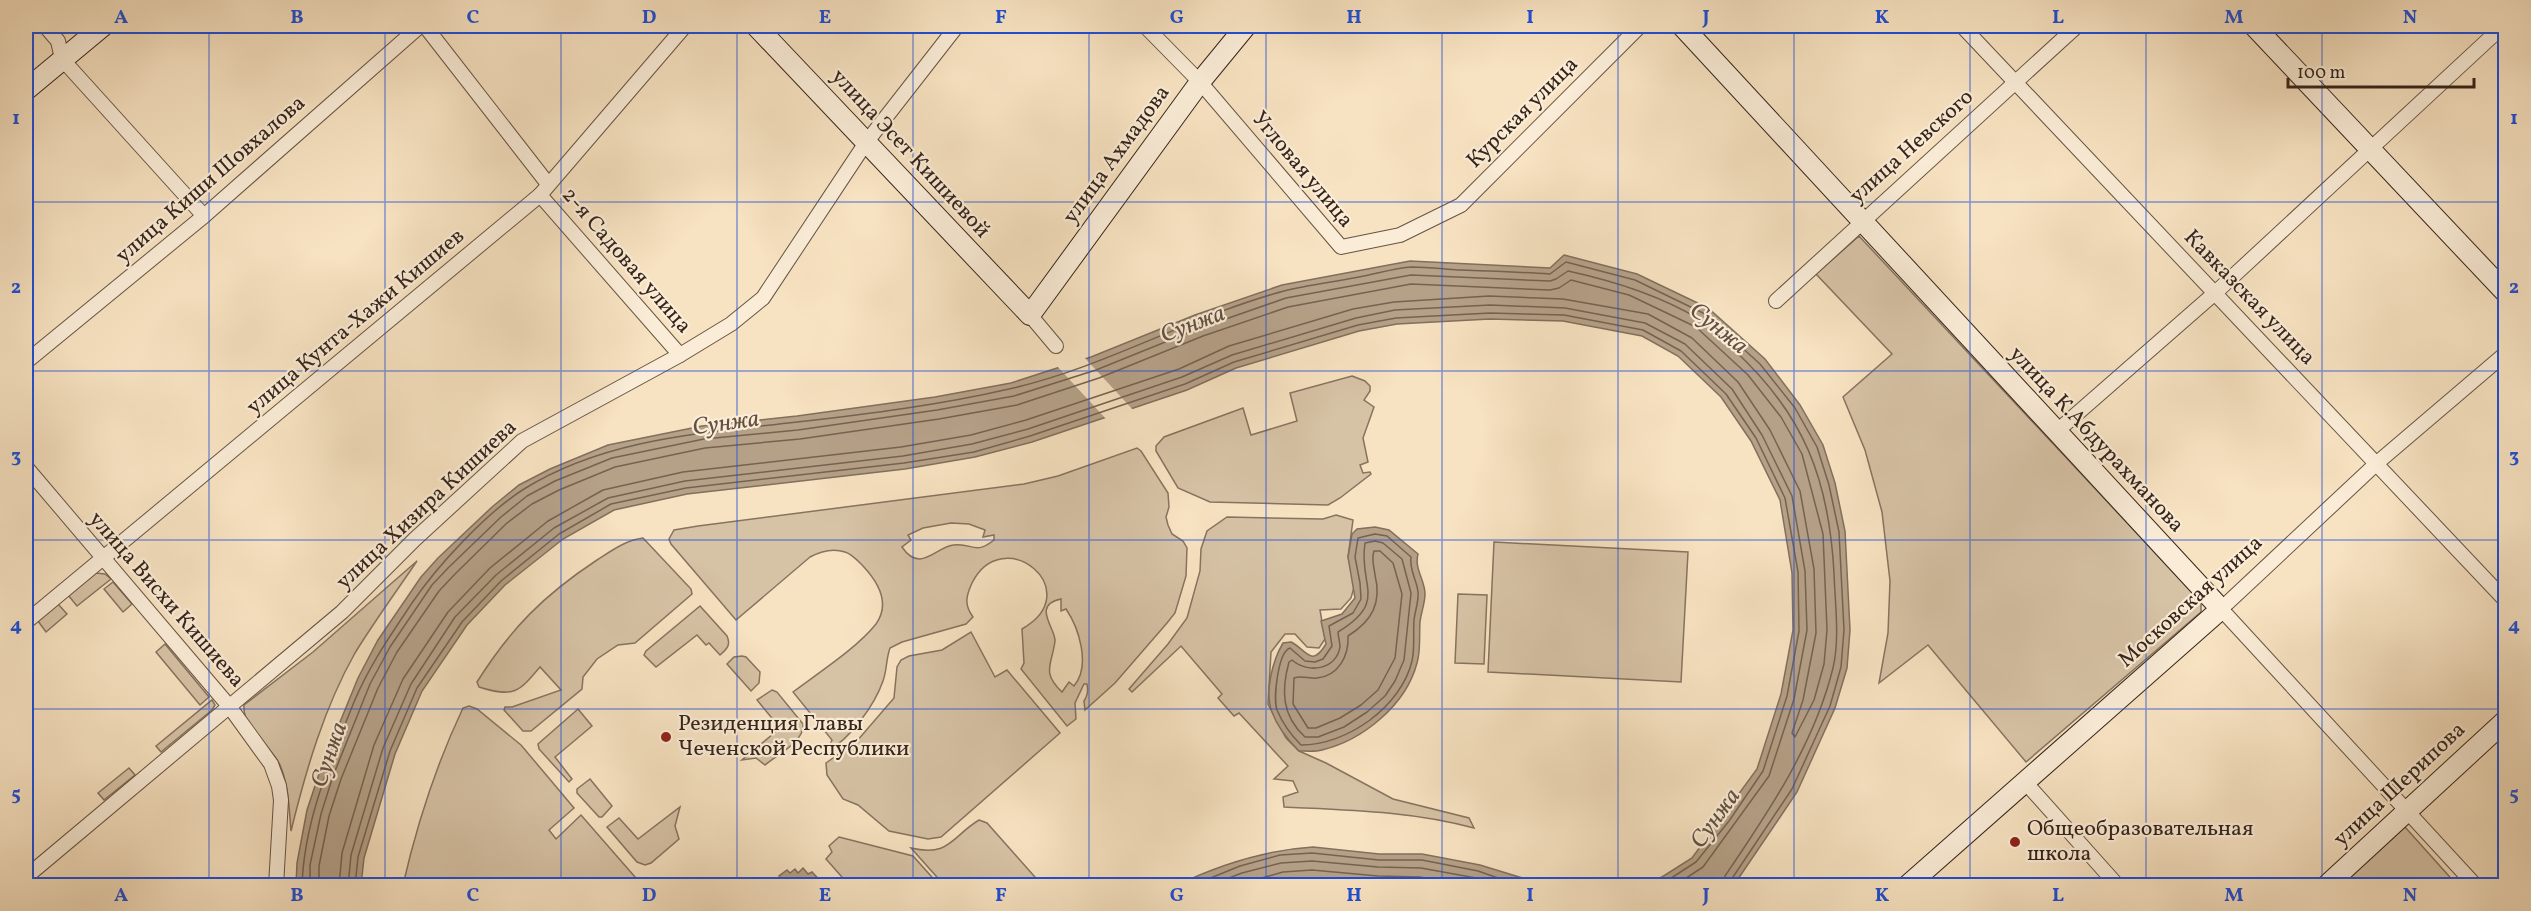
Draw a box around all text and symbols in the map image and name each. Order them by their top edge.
text: A [114,4,128,32]
text: B [290,4,304,32]
text: C [467,4,480,32]
text: D [642,4,656,32]
text: E [819,4,831,32]
text: F [995,4,1007,32]
text: G [1170,4,1184,32]
text: H [1346,4,1362,32]
text: I [1526,4,1534,32]
text: J [1701,4,1710,32]
text: K [1875,4,1890,32]
text: L [2052,4,2064,32]
text: M [2224,4,2244,32]
text: N [2403,4,2417,32]
street label: Курская улица [1460,50,1586,176]
scale bar [2288,51,2474,89]
text: 100 m [2297,61,2346,86]
street label: улица Эсет Кишиевой [823,62,997,246]
street label: улица Ахмадова [1056,79,1178,231]
street label: улица Невского [1843,83,1981,211]
street label: улица Киши Шовхалова [109,89,313,271]
text: 1 [12,105,20,133]
street label: Угловая улица [1244,105,1360,235]
text: 1 [2510,105,2518,133]
street label: 2-я Садовая улица [554,181,698,341]
street label: улица Кунта-Хажи Кишиев [240,221,472,423]
street label: Кавказская улица [2176,223,2322,373]
text: 2 [11,274,21,302]
text: 2 [2509,274,2519,302]
water label: Сунжа [1681,295,1755,363]
water label: Сунжа [1156,297,1230,353]
street label: улица К.Абдурахманова [2001,340,2191,540]
water label: Сунжа [690,402,762,446]
street label: улица Хизира Кишиева [330,413,524,597]
text: 3 [11,443,21,471]
text: 3 [2509,443,2519,471]
street label: улица Висхи Кишиева [81,505,251,695]
street label: Московская улица [2112,529,2270,675]
text: 4 [10,612,22,640]
text: 4 [2508,612,2520,640]
place label: Резиденция Главы Чеченской Республики [678,709,909,765]
street label: улица Шерипова [2327,715,2473,855]
water label: Сунжа [303,718,357,792]
marker: Резиденция Главы Чеченской Республики [659,730,673,744]
text: 5 [11,781,21,809]
text: 5 [2509,781,2519,809]
water label: Сунжа [1683,782,1749,856]
place label: Общеобразовательная школа [2027,814,2253,870]
marker: Общеобразовательная школа [2008,835,2022,849]
text: A [114,882,128,910]
text: B [290,882,304,910]
text: C [467,882,480,910]
text: D [642,882,656,910]
text: E [819,882,831,910]
text: F [995,882,1007,910]
text: G [1170,882,1184,910]
text: H [1346,882,1362,910]
text: I [1526,882,1534,910]
text: J [1701,882,1710,910]
text: K [1875,882,1890,910]
text: L [2052,882,2064,910]
text: M [2224,882,2244,910]
text: N [2403,882,2417,910]

